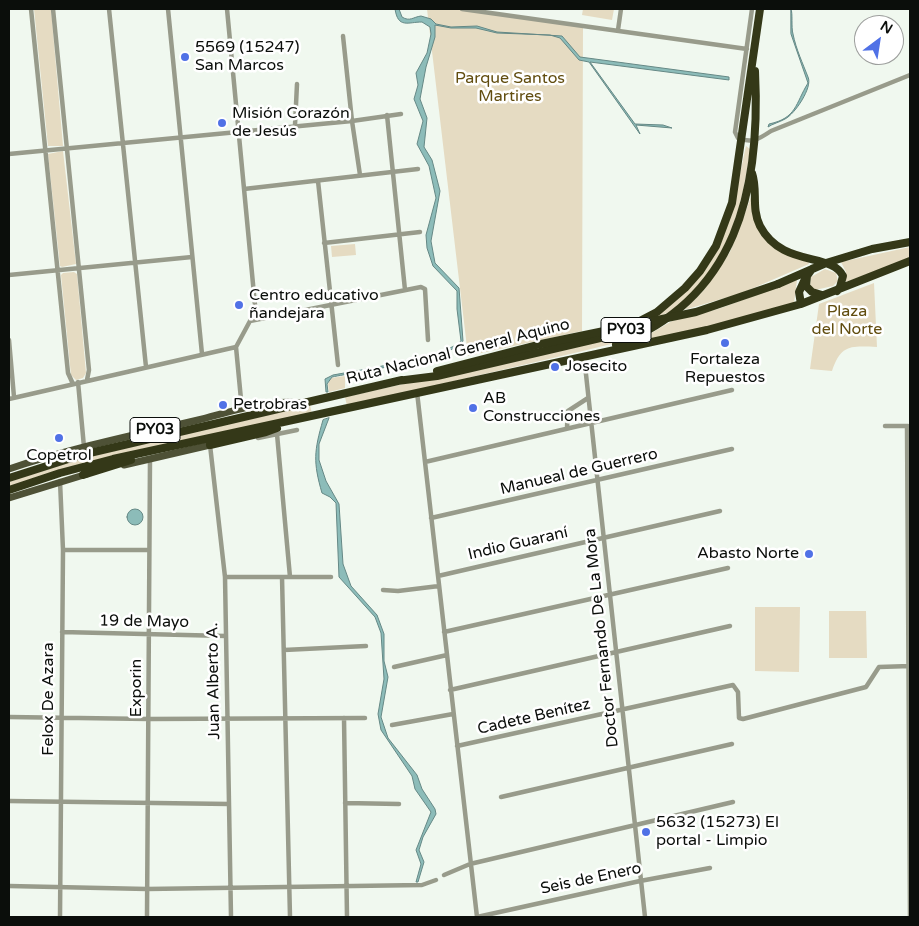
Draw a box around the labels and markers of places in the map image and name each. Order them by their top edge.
place label: 5569 (15247) San Marcos [195,38,300,76]
marker: 5569 (15247) San Marcos [179,51,191,63]
place label: Misión Corazón de Jesús [232,104,350,142]
marker: Misión Corazón de Jesús [216,117,228,129]
place label: Centro educativo ñandejara [249,286,379,324]
marker: Centro educativo ñandejara [233,299,245,311]
marker: Fortaleza Repuestos [719,337,731,349]
place label: Fortaleza Repuestos [685,350,765,388]
place label: Josecito [565,357,627,377]
marker: Josecito [549,361,561,373]
place label: AB Construcciones [483,389,600,427]
place label: Petrobras [233,395,307,415]
marker: Petrobras [217,399,229,411]
marker: AB Construcciones [467,402,479,414]
marker: Copetrol [53,432,65,444]
place label: Copetrol [26,446,92,466]
place label: Abasto Norte [697,544,799,564]
marker: Abasto Norte [803,548,815,560]
place label: 5632 (15273) El portal - Limpio [656,813,779,851]
marker: 5632 (15273) El portal - Limpio [640,826,652,838]

